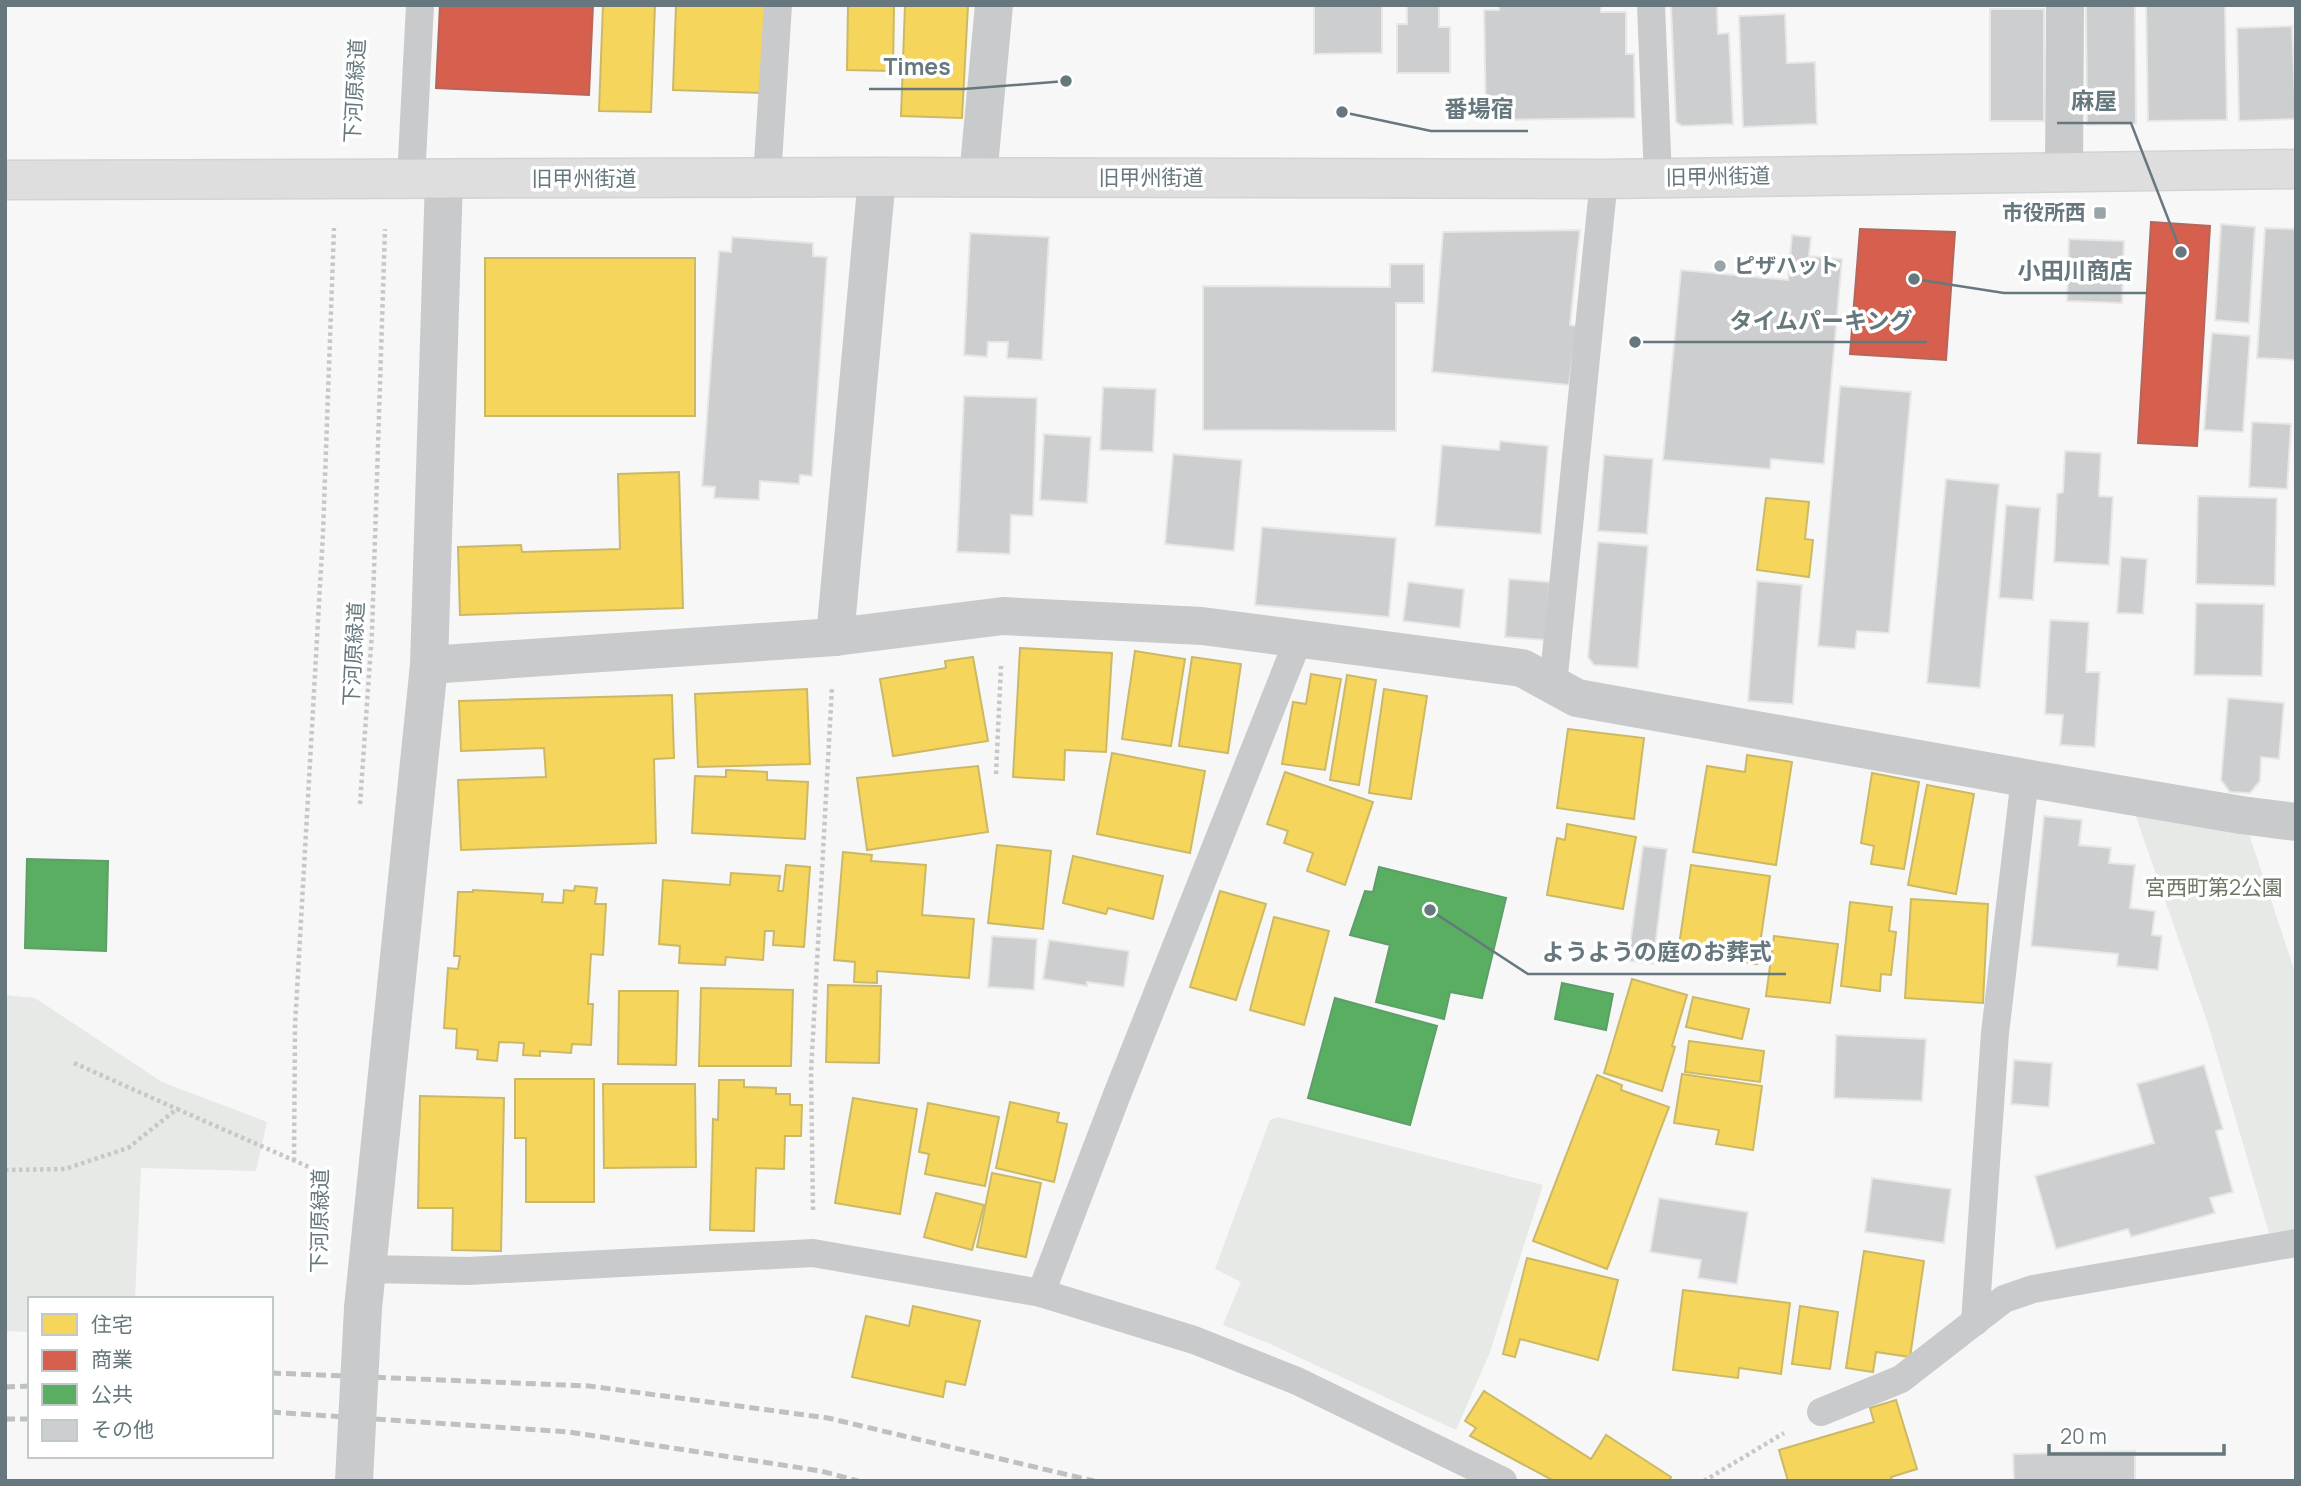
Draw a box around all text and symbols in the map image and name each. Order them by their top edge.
street label: 下河原緑道 [337,38,371,144]
callout: Times [869,45,964,89]
text: Times [883,50,951,82]
callout: 麻屋 [2057,79,2131,123]
text: 麻屋 [2071,84,2117,116]
callout: 番場宿 [1431,87,1528,131]
text: 番場宿 [1445,92,1514,124]
street label: 旧甲州街道 [1665,161,1771,191]
street label: 旧甲州街道 [1099,163,1204,191]
street label: 旧甲州街道 [532,164,637,192]
place label: 市役所西 [2002,198,2086,226]
marker: 市役所西 [2092,205,2108,221]
callout: 小田川商店 [2004,249,2147,293]
place label: ピザハット [1734,251,1839,279]
text: 小田川商店 [2018,254,2133,286]
marker: ピザハット [1712,258,1728,274]
callout: タイムパーキング [1715,298,1927,342]
text: タイムパーキング [1730,304,1912,336]
street label: 下河原緑道 [336,601,370,707]
park label: 宮西町第2公園 [2145,873,2283,901]
callout: ようようの庭のお葬式 [1528,930,1786,974]
text: ようようの庭のお葬式 [1542,935,1772,967]
street label: 下河原緑道 [304,1168,334,1274]
legend [28,1297,273,1458]
text: 住宅 [91,1310,133,1338]
text: 商業 [91,1345,133,1373]
text: 公共 [91,1380,133,1408]
scale bar [2049,1412,2224,1456]
text: その他 [91,1415,154,1443]
text: 20 m [2060,1422,2107,1450]

